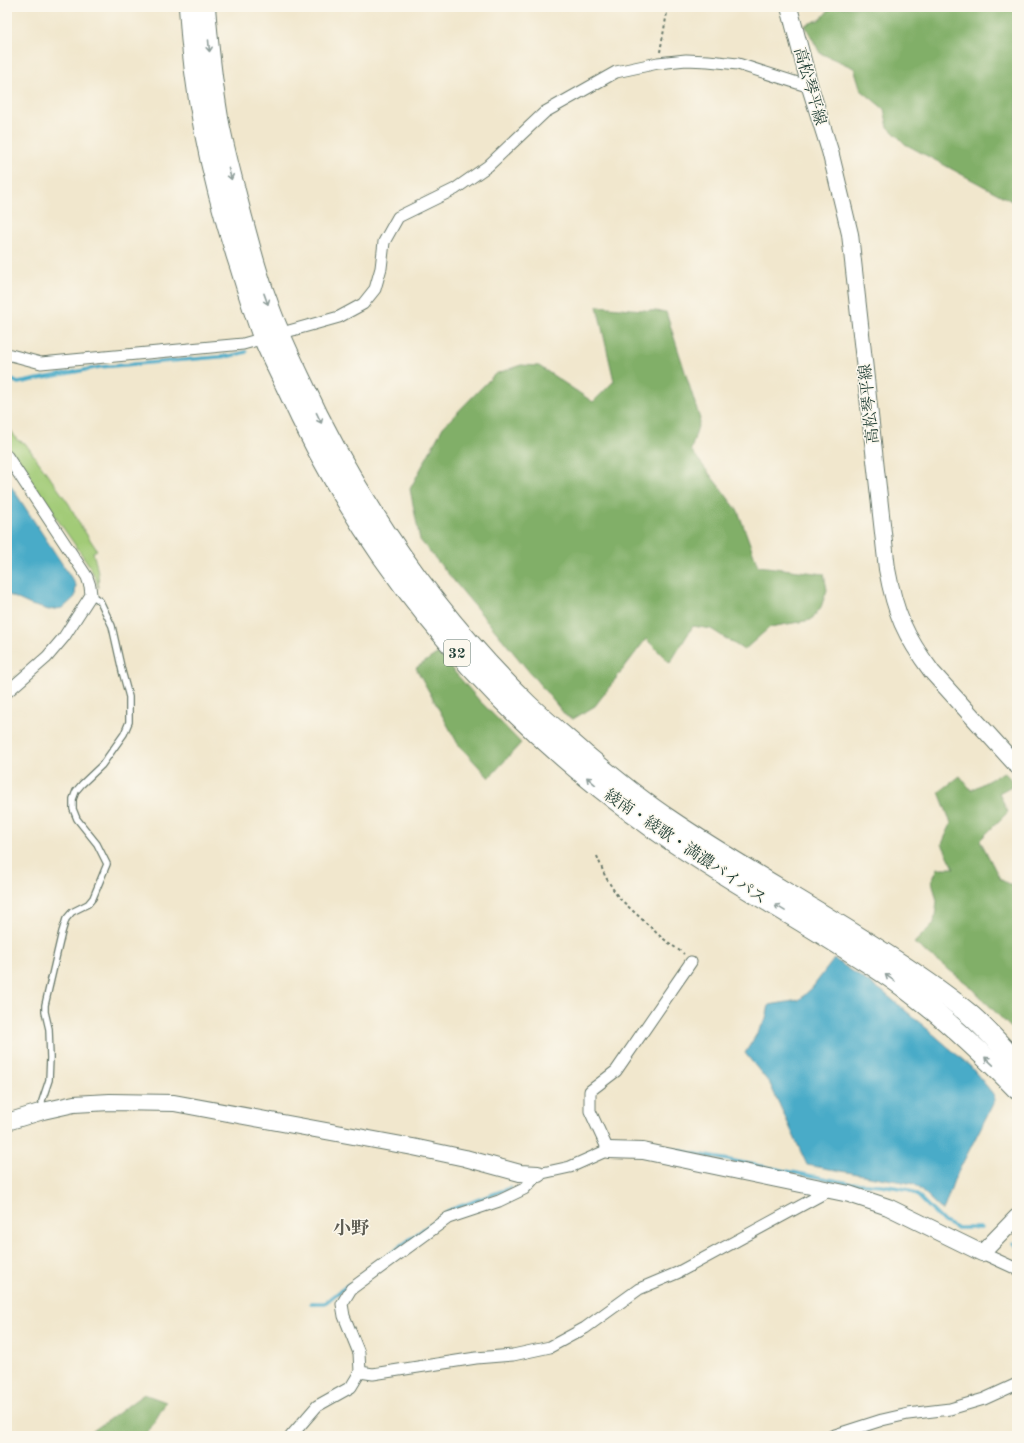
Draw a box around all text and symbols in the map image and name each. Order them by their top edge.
one-way arrow [205,39,213,52]
street label: 高松琴平線 [790,45,830,127]
one-way arrow [227,167,235,180]
one-way arrow [263,292,270,305]
street label: 高松琴平線 [856,363,882,445]
one-way arrow [315,411,323,423]
road number: 32 [444,640,470,666]
one-way arrow [586,777,596,786]
street label: 綾南・綾歌・満濃バイパス [601,786,770,908]
one-way arrow [774,904,786,912]
one-way arrow [885,973,896,982]
one-way arrow [984,1056,994,1066]
district label: 小野 [333,1218,370,1238]

